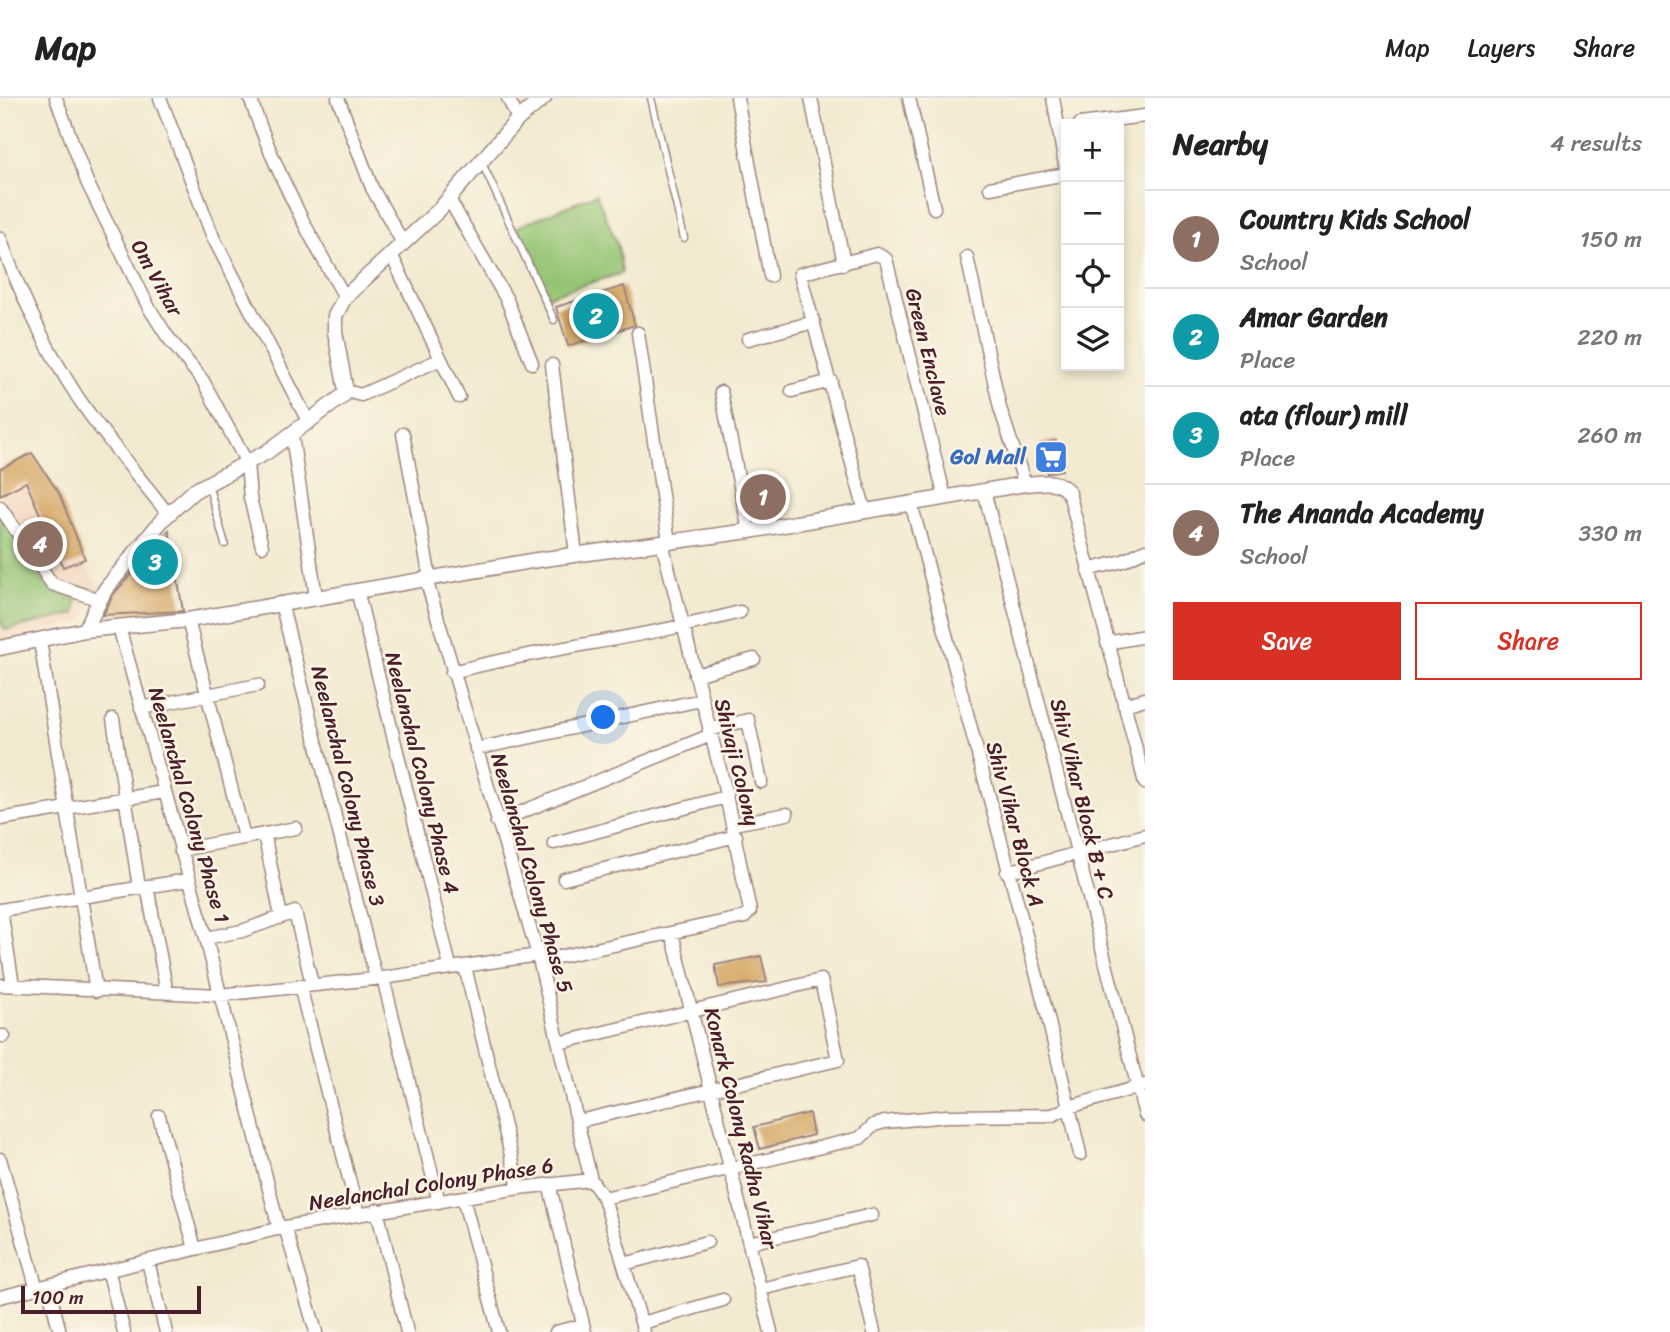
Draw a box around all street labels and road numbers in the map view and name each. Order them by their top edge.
street label: Om Vihar [120,232,195,325]
street label: Green Enclave [894,284,962,420]
street label: Neelanchal Colony Phase 4 [373,648,471,898]
street label: Neelanchal Colony Phase 3 [300,662,396,911]
street label: Neelanchal Colony Phase 1 [137,682,241,928]
street label: Shivaji Colony [703,694,771,830]
street label: Shiv Vihar Block B + C [1039,694,1125,904]
street label: Shiv Vihar Block A [975,737,1055,911]
street label: Neelanchal Colony Phase 5 [480,748,585,998]
street label: Konark Colony Radha Vihar [693,1003,790,1254]
street label: Neelanchal Colony Phase 6 [306,1146,556,1222]

